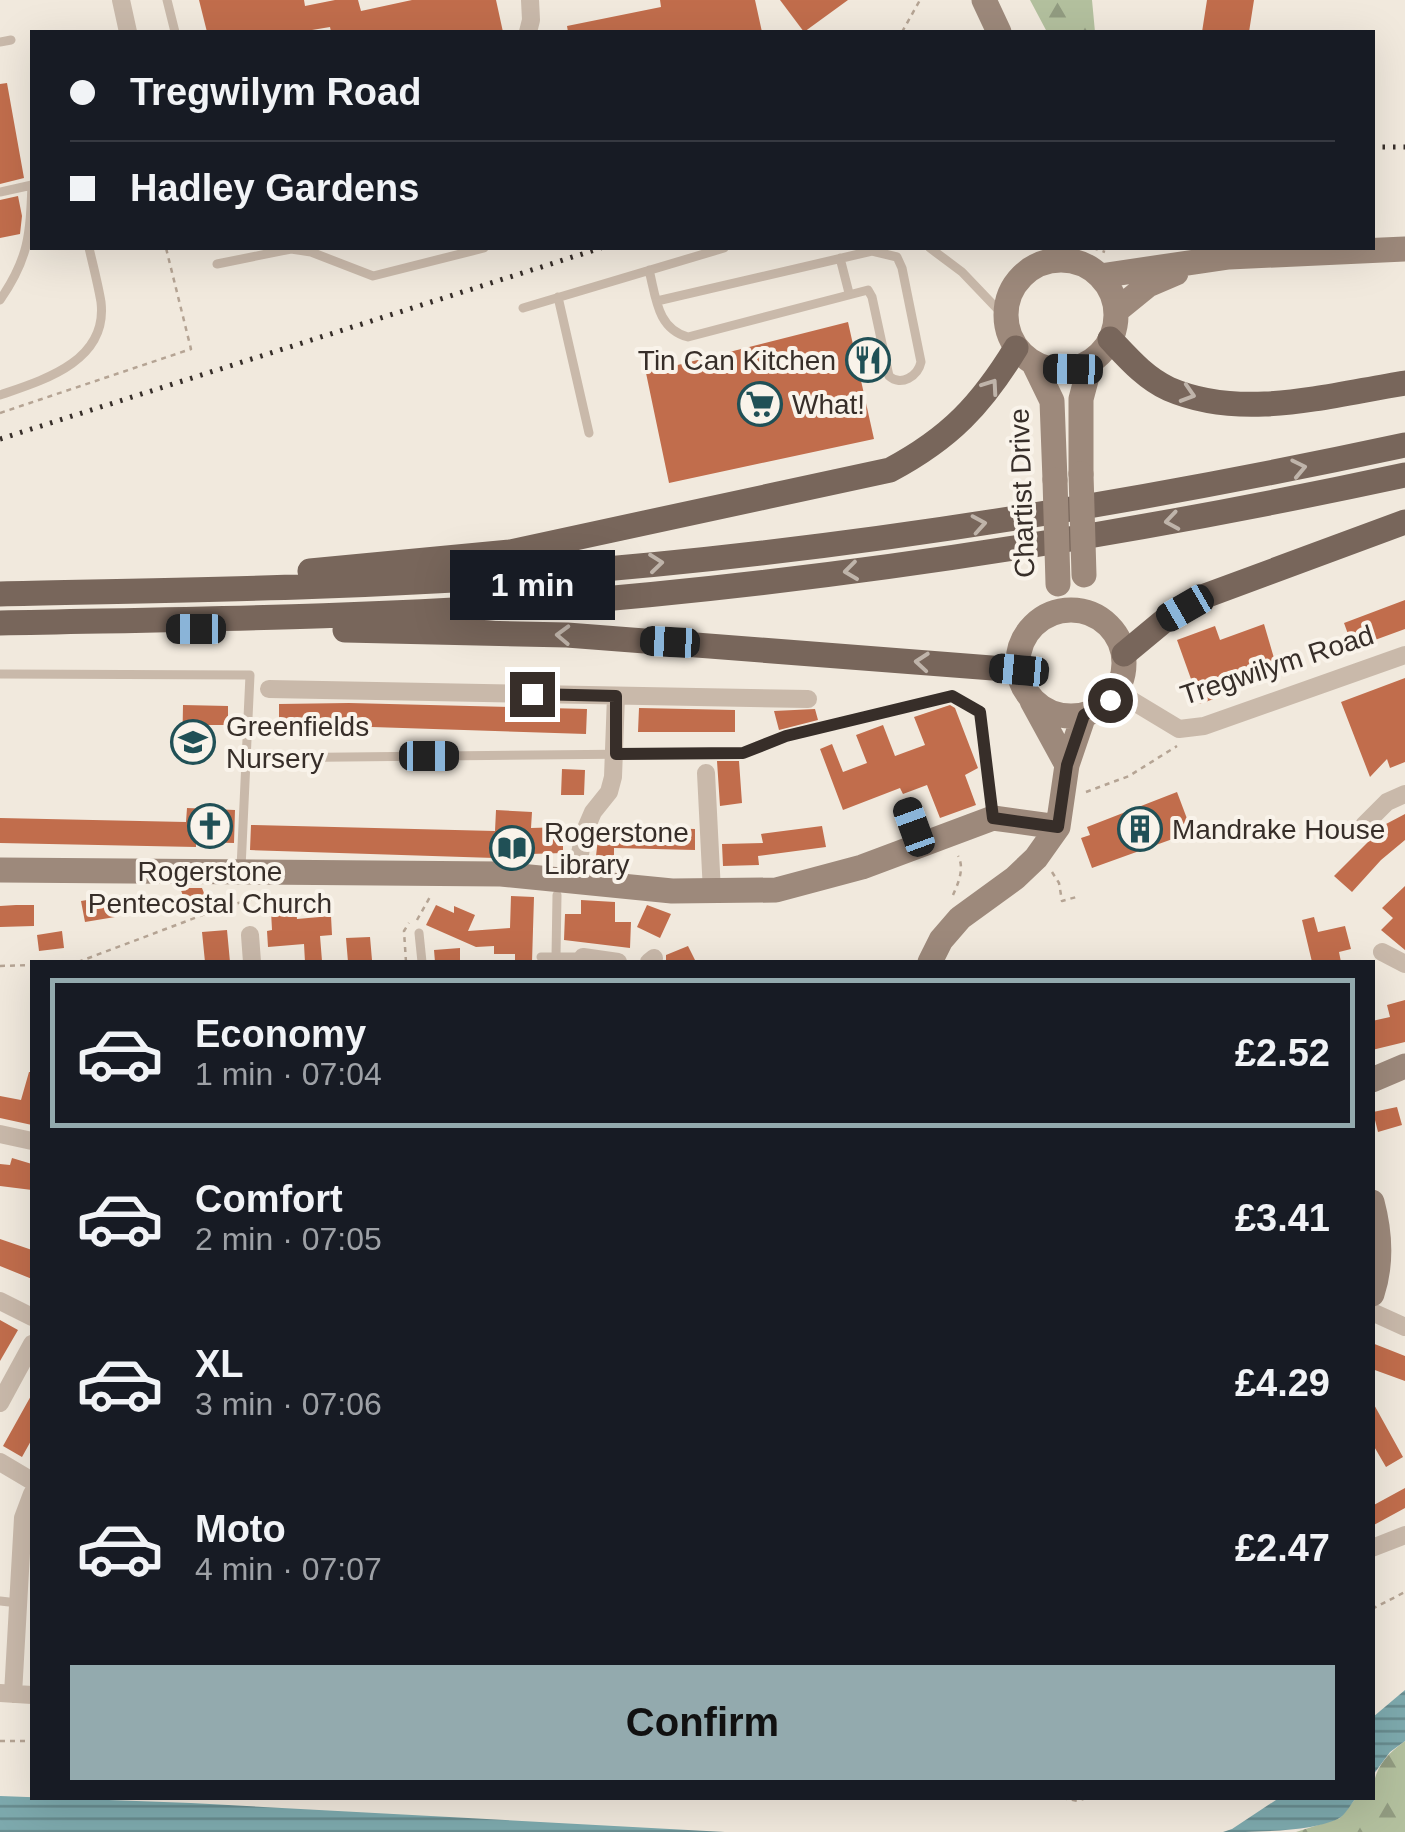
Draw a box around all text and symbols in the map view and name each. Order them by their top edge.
text: Tregwilym Road [130,71,421,113]
text: Hadley Gardens [130,167,419,209]
restaurant icon: Tin Can Kitchen [845,337,891,383]
place label: Tin Can Kitchen [638,345,836,376]
car [1043,353,1103,385]
one-way arrow [979,379,997,397]
supermarket icon: What! [737,381,783,427]
one-way arrow [1179,382,1196,403]
place label: What! [792,389,865,420]
street label: Chartist Drive [1004,408,1040,578]
one-way arrow [1290,459,1307,480]
one-way arrow [1164,510,1180,531]
one-way arrow [971,514,987,535]
callout: 1 min [450,549,614,619]
one-way arrow [649,552,665,574]
one-way arrow [842,560,858,581]
text: 1 min [491,567,574,603]
car [1152,580,1218,636]
car [166,614,226,644]
street label: Tregwilym Road [1177,619,1377,711]
one-way arrow [554,625,570,646]
car [639,625,701,659]
one-way arrow [913,651,929,673]
car [988,652,1050,688]
route end [510,672,555,717]
route start [1088,678,1133,723]
place label: Greenfields Nursery [226,711,369,774]
school or university icon: Greenfields Nursery [170,719,216,765]
car [399,741,459,771]
car [890,794,938,860]
church icon: Rogerstone Pentecostal Church [187,803,233,849]
building icon: Mandrake House [1117,806,1163,852]
place label: Mandrake House [1172,814,1385,845]
place label: Rogerstone Library [544,817,689,880]
library icon: Rogerstone Library [489,825,535,871]
place label: Rogerstone Pentecostal Church [88,856,332,919]
icon: car [75,1008,165,1098]
text: Economy [195,1013,366,1055]
text: £2.52 [1235,1032,1330,1074]
text: 1 min · 07:04 [195,1056,382,1092]
icon: car [75,1173,165,1263]
text: Comfort [195,1178,343,1220]
text: £3.41 [1235,1197,1330,1239]
text: 2 min · 07:05 [195,1221,382,1257]
icon: car [75,1338,165,1428]
text: XL [195,1343,244,1385]
text: £4.29 [1235,1362,1330,1404]
text: 3 min · 07:06 [195,1386,382,1422]
icon: car [75,1503,165,1593]
text: Moto [195,1508,286,1550]
text: £2.47 [1235,1527,1330,1569]
text: 4 min · 07:07 [195,1551,382,1587]
button: Confirm [70,1665,1335,1780]

